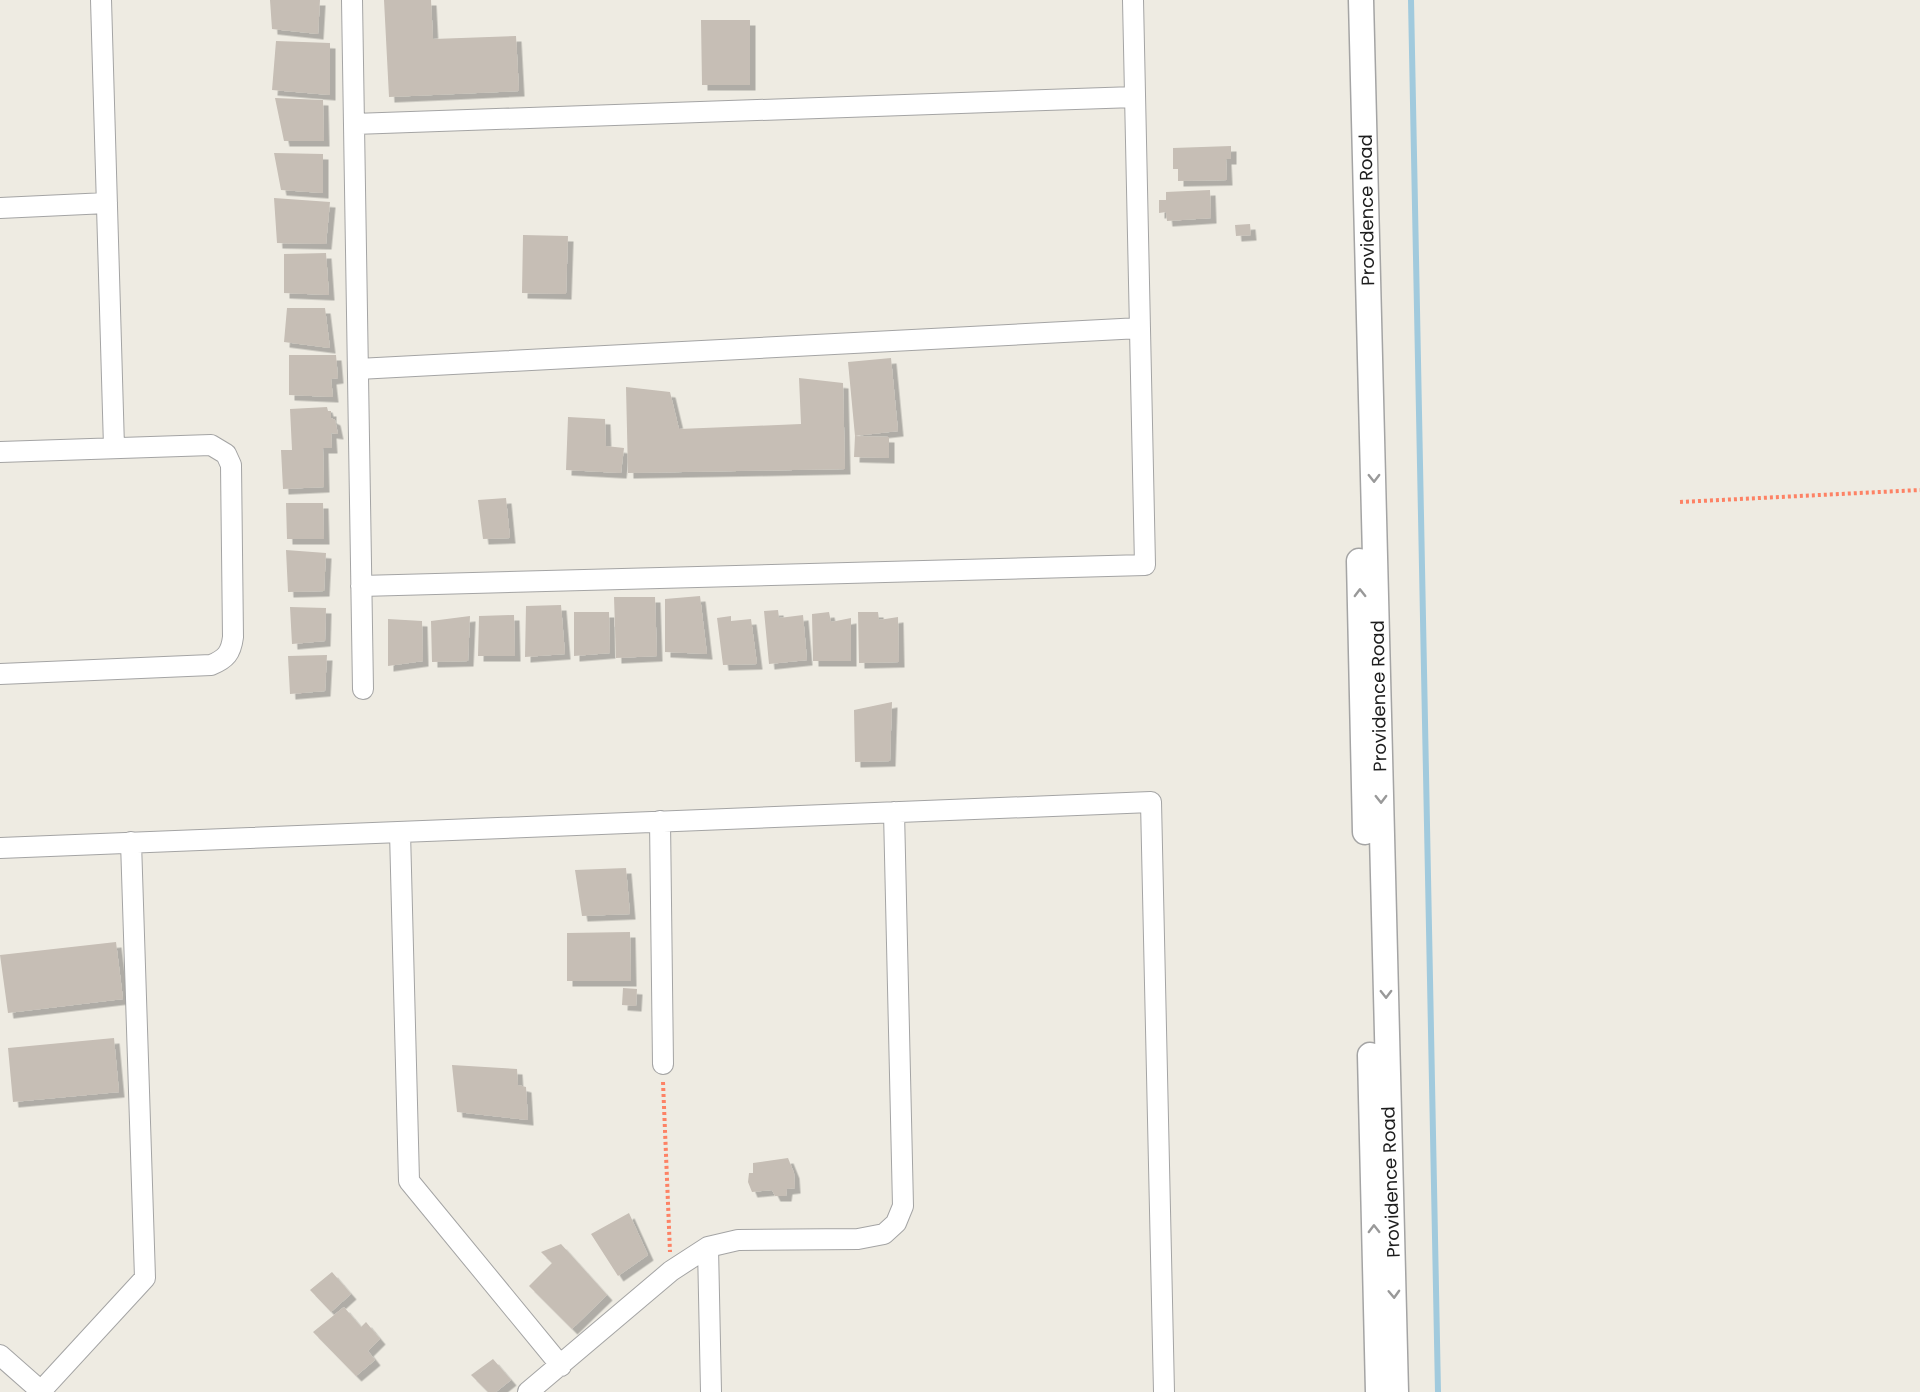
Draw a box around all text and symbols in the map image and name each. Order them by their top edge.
street label: Providence Road [1353,134,1380,286]
one-way arrow [1367,474,1380,483]
one-way arrow [1353,588,1366,597]
street label: Providence Road [1365,620,1392,772]
one-way arrow [1375,795,1388,804]
one-way arrow [1379,990,1392,999]
street label: Providence Road [1375,1106,1406,1258]
one-way arrow [1368,1224,1381,1233]
one-way arrow [1387,1290,1400,1299]

